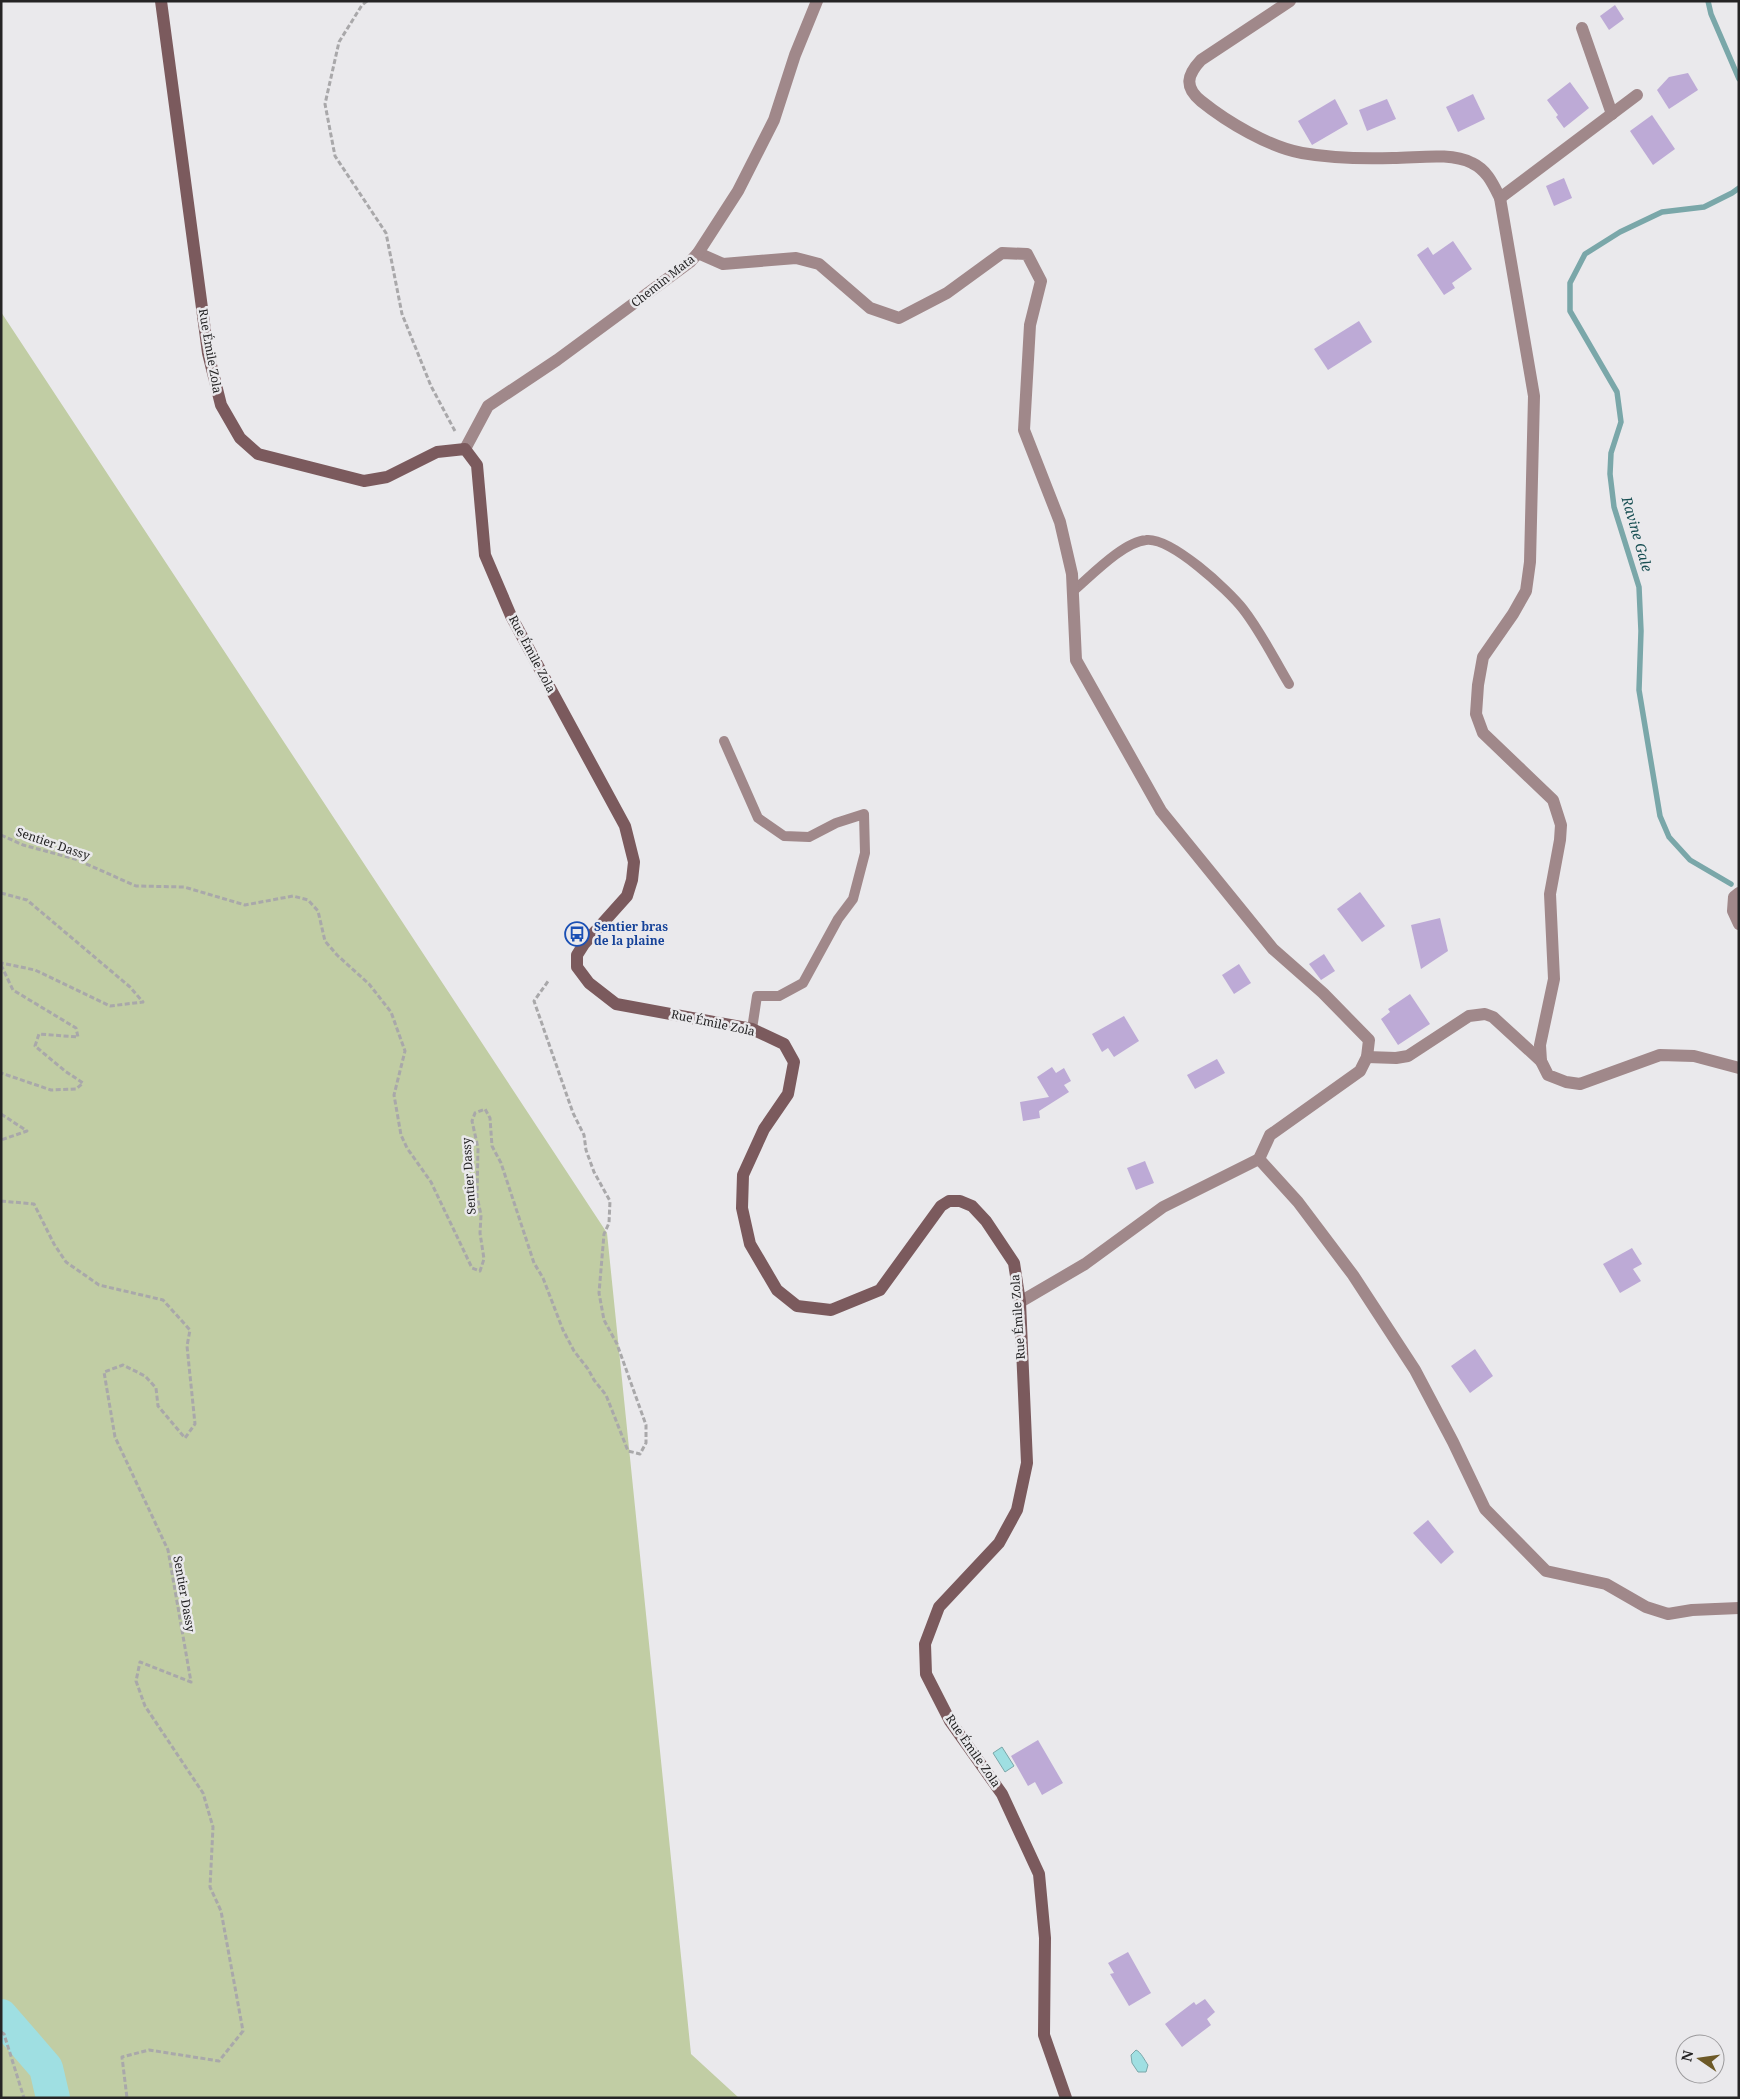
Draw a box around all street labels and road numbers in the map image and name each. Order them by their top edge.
street label: Chemin Mata [627,250,698,311]
street label: Rue Émile Zola [195,307,226,395]
street label: Rue Émile Zola [505,612,560,696]
street label: Sentier Dassy [14,823,93,864]
street label: Rue Émile Zola [670,1005,757,1040]
street label: Sentier Dassy [457,1137,480,1215]
street label: Rue Émile Zola [1006,1274,1029,1360]
street label: Sentier Dassy [169,1555,200,1634]
street label: Rue Émile Zola [942,1711,1005,1791]

